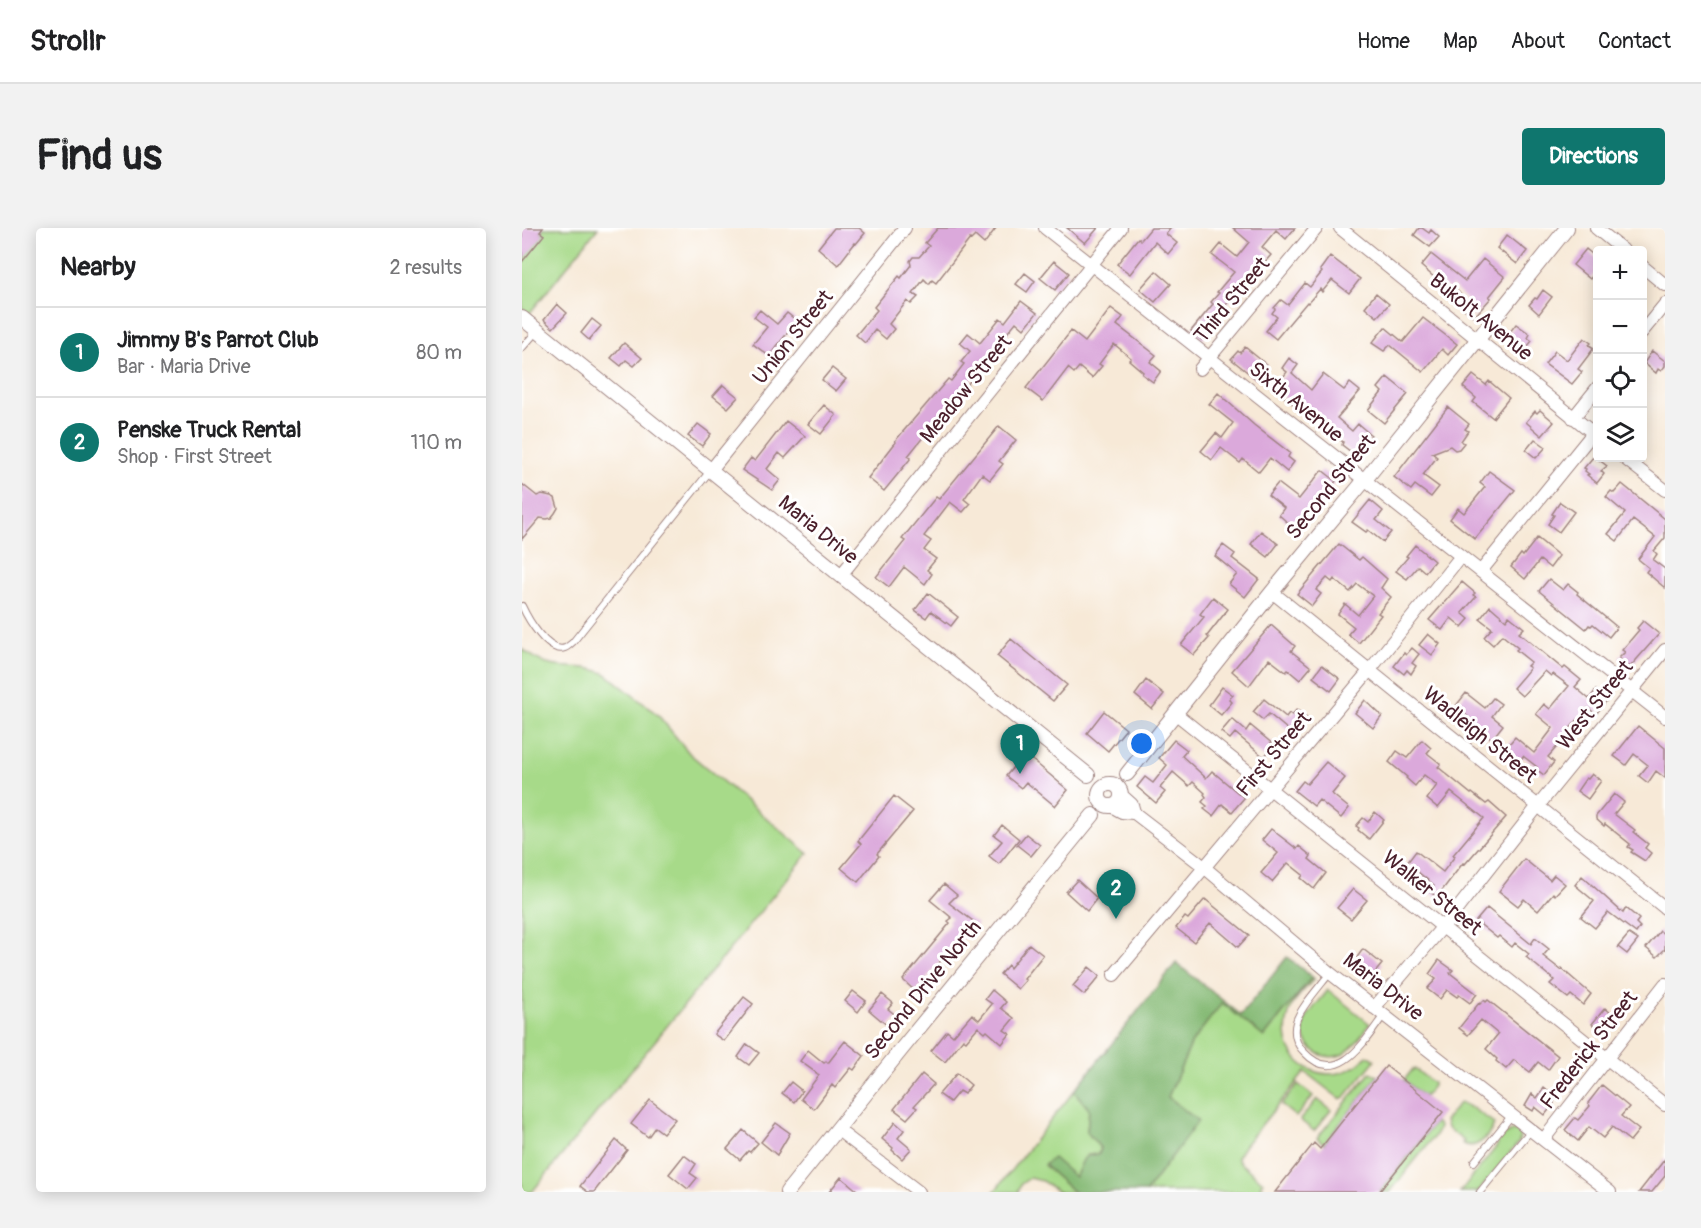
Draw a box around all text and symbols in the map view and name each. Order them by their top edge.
text: Strollr [30,24,105,59]
text: Home [1357,28,1410,55]
text: Map [1443,28,1478,55]
text: About [1511,28,1565,55]
text: Contact [1598,28,1671,55]
button: Directions [1522,128,1665,185]
text: Find us [36,130,162,182]
map controls [1593,246,1647,462]
button: + [1593,246,1647,300]
text: Nearby [60,251,136,283]
street label: Third Street [1188,251,1276,349]
text: 2 results [390,255,462,280]
street label: Bukolt Avenue [1424,267,1539,367]
street label: Union Street [747,284,840,390]
button: − [1593,300,1647,354]
text: Jimmy B's Parrot Club [117,326,318,354]
street label: Meadow Street [914,329,1018,449]
text: 1 [76,340,83,365]
text: 80 m [416,340,462,365]
text: Bar · Maria Drive [117,354,251,379]
button: locate [1593,354,1647,408]
street label: Sixth Avenue [1243,356,1349,449]
button: layers [1593,408,1647,462]
text: Penske Truck Rental [117,416,302,444]
street label: Second Street [1280,428,1382,545]
text: 2 [74,430,85,455]
text: 110 m [411,430,462,455]
text: Shop · First Street [117,444,272,469]
street label: Maria Drive [772,490,864,571]
street label: West Street [1551,654,1640,755]
street label: Wadleigh Street [1417,681,1543,790]
street label: First Street [1230,705,1318,802]
pin: 1 [1000,724,1040,774]
your location [1127,729,1156,758]
street label: Walker Street [1377,844,1488,942]
pin: 2 [1096,870,1136,919]
street label: Second Drive North [858,915,988,1065]
street label: Maria Drive [1337,947,1429,1027]
street label: Frederick Street [1534,985,1644,1115]

